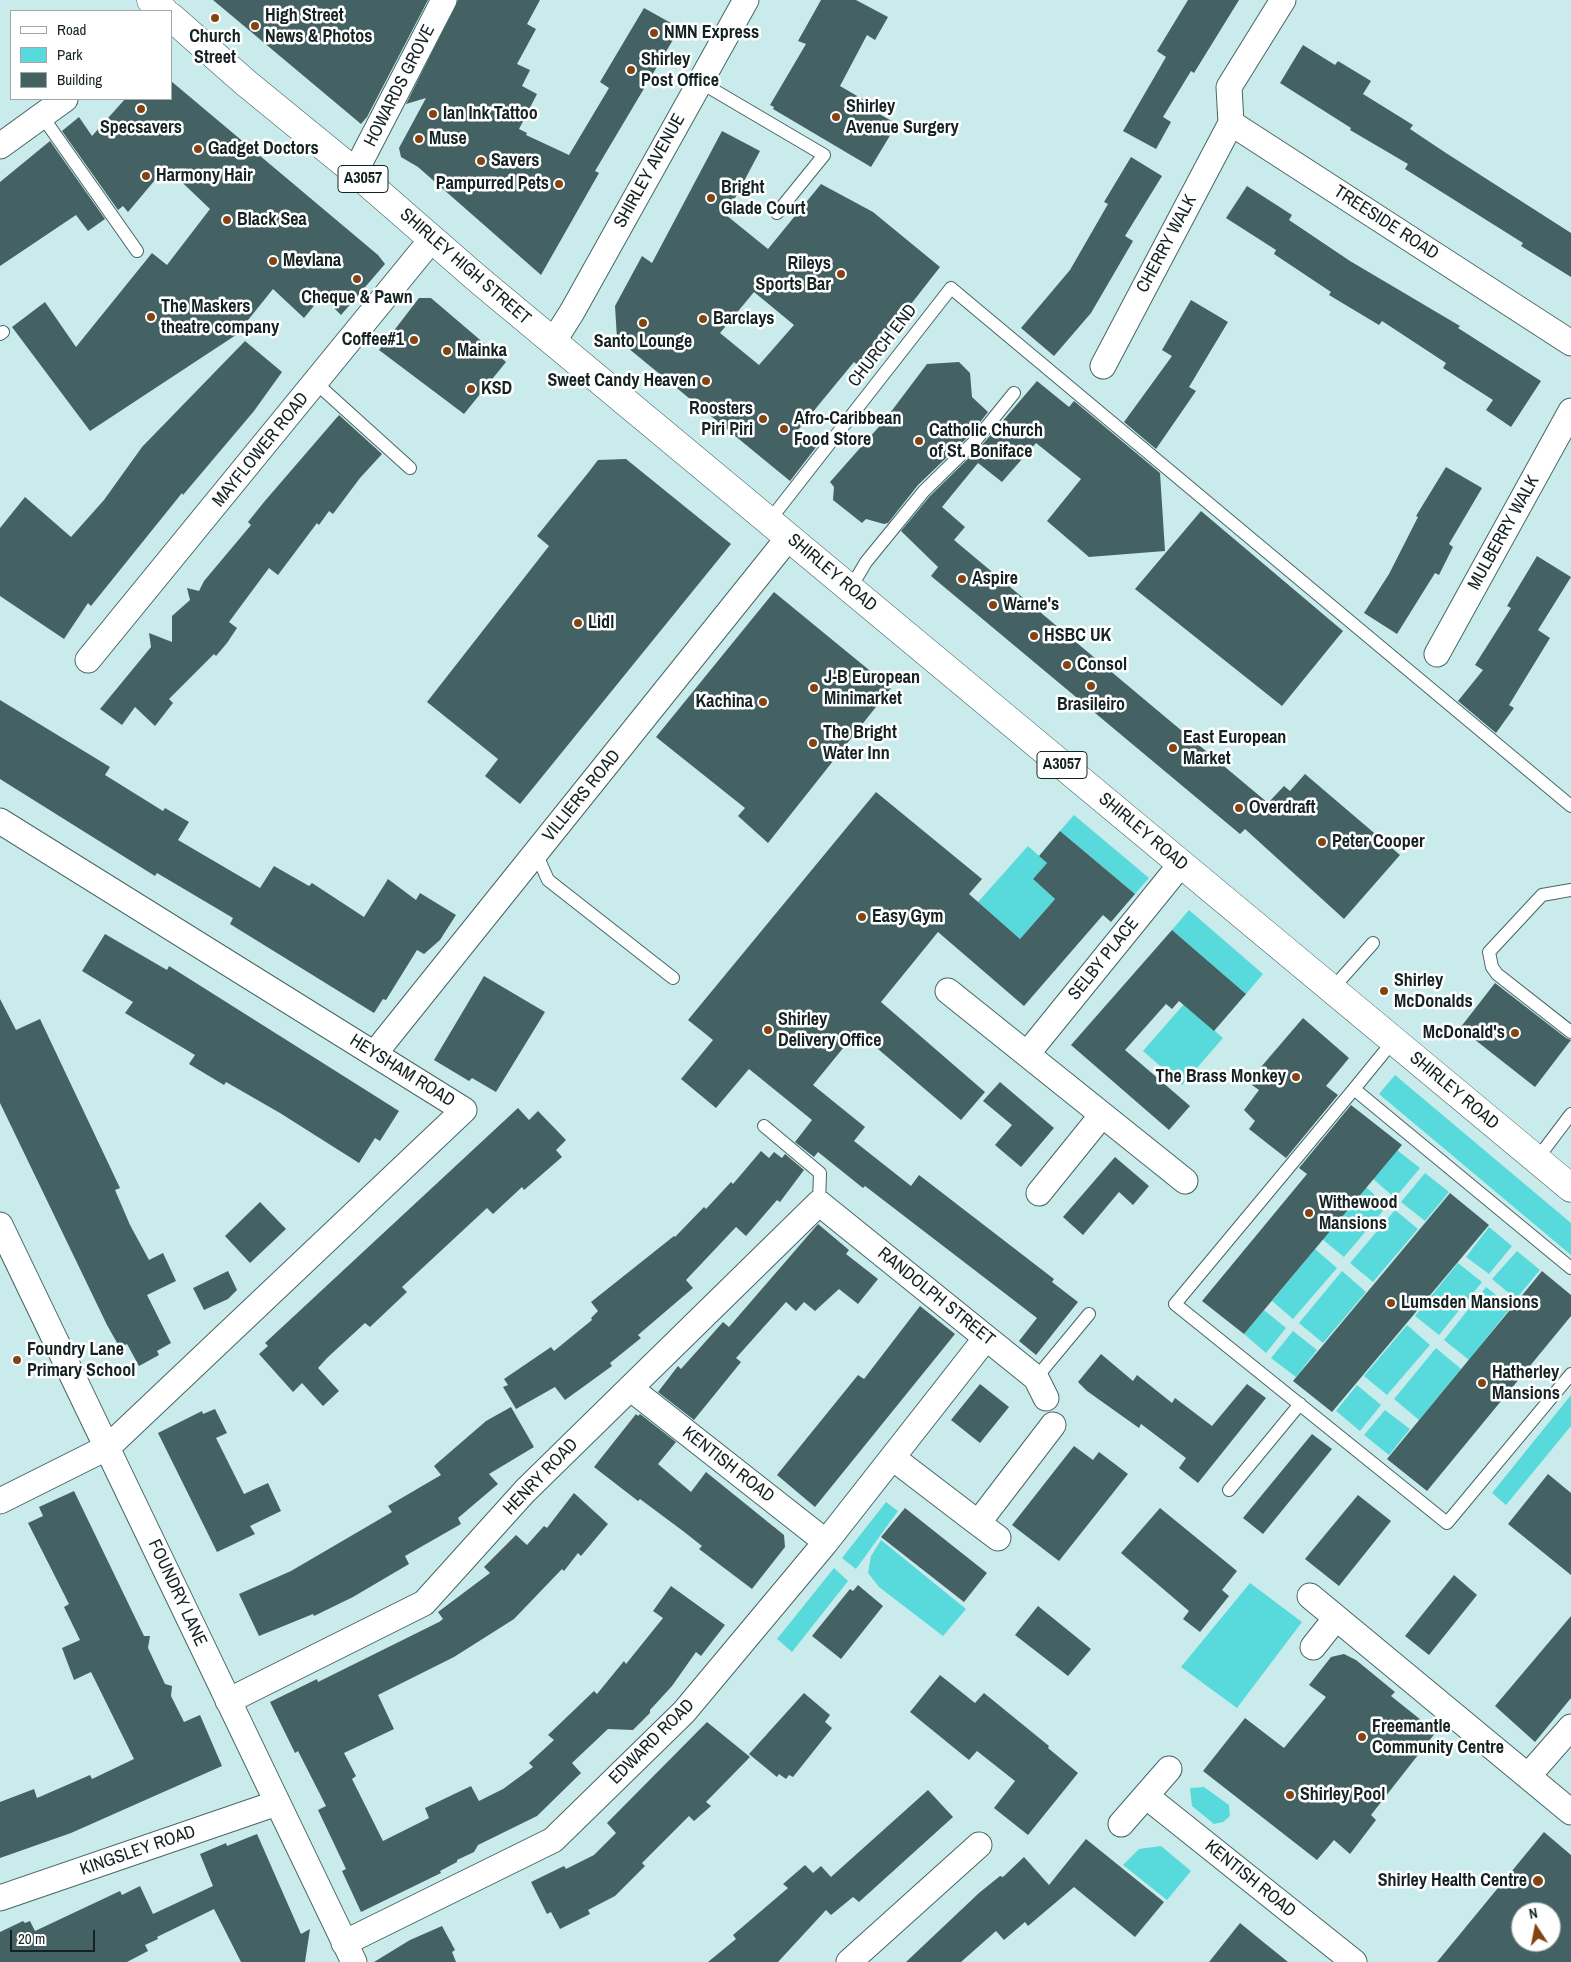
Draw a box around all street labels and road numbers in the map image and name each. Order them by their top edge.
street label: HOWARDS GROVE [360,21,440,151]
street label: SHIRLEY AVENUE [610,110,690,232]
road number: A3057 [338,165,388,192]
street label: TREESIDE ROAD [1330,181,1442,265]
street label: CHERRY WALK [1132,191,1202,297]
street label: SHIRLEY HIGH STREET [395,204,535,330]
street label: CHURCH END [844,300,922,392]
street label: MAYFLOWER ROAD [208,388,314,512]
street label: MULBERRY WALK [1464,472,1544,594]
street label: SHIRLEY ROAD [783,529,881,617]
street label: VILLIERS ROAD [539,746,625,846]
road number: A3057 [1037,752,1087,778]
street label: SHIRLEY ROAD [1094,788,1192,876]
street label: SELBY PLACE [1064,913,1144,1005]
street label: HEYSHAM ROAD [346,1030,458,1112]
street label: SHIRLEY ROAD [1405,1047,1503,1135]
street label: RANDOLPH STREET [873,1243,999,1351]
street label: KENTISH ROAD [678,1422,778,1508]
street label: HENRY ROAD [499,1434,583,1520]
street label: FOUNDRY LANE [143,1536,211,1650]
street label: EDWARD ROAD [605,1695,699,1789]
street label: KINGSLEY ROAD [77,1821,199,1881]
street label: KENTISH ROAD [1200,1836,1300,1922]

